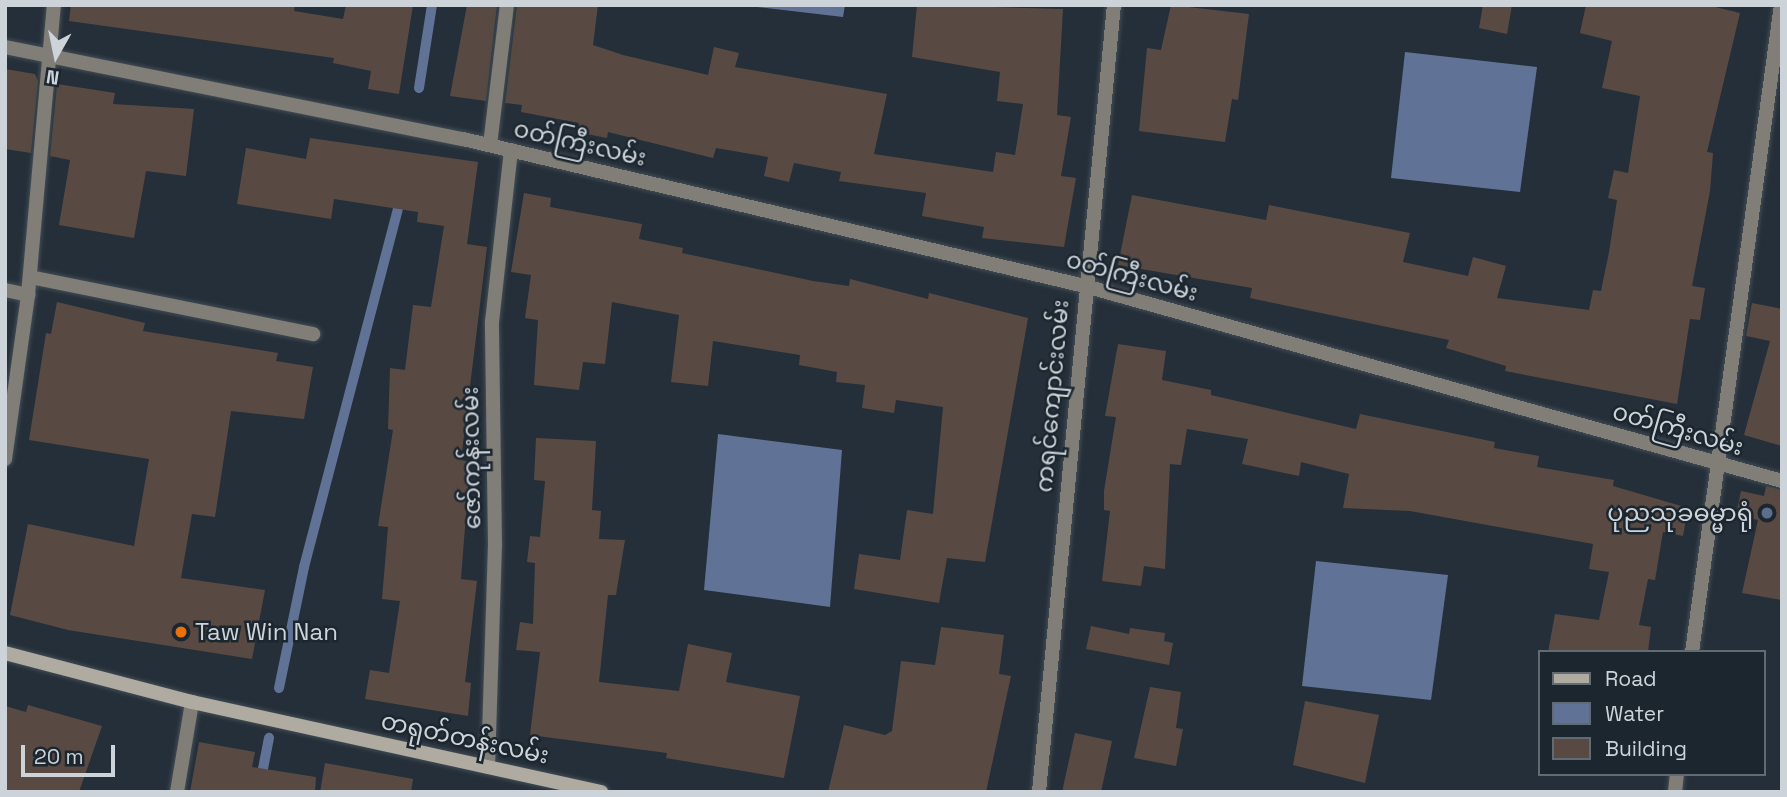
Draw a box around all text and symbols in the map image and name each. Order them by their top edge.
north arrow [21,21,91,91]
text: N [44,64,61,91]
street label: ၀တ်ကြီးလမ်း [511,114,649,172]
street label: ၀တ်ကြီးလမ်း [1063,245,1201,307]
street label: ကရင်ကျောင်းလမ်း [1029,298,1075,494]
street label: ဇော်ကုန်းလမ်း [455,386,487,530]
street label: ၀တ်ကြီးလမ်း [1609,397,1747,461]
place label: ပုညသုခဓမ္မာရုံ [1607,499,1753,527]
marker: ပုညသုခဓမ္မာရုံ [1759,505,1775,521]
place label: Taw Win Nan [195,618,338,646]
marker: Taw Win Nan [173,624,189,640]
legend [1538,650,1766,776]
text: Road [1605,665,1657,692]
text: Water [1605,700,1664,727]
street label: တရုတ်တန်းလမ်း [378,706,552,770]
scale bar [24,730,119,774]
text: Building [1605,735,1687,762]
text: 20 m [34,743,84,770]

